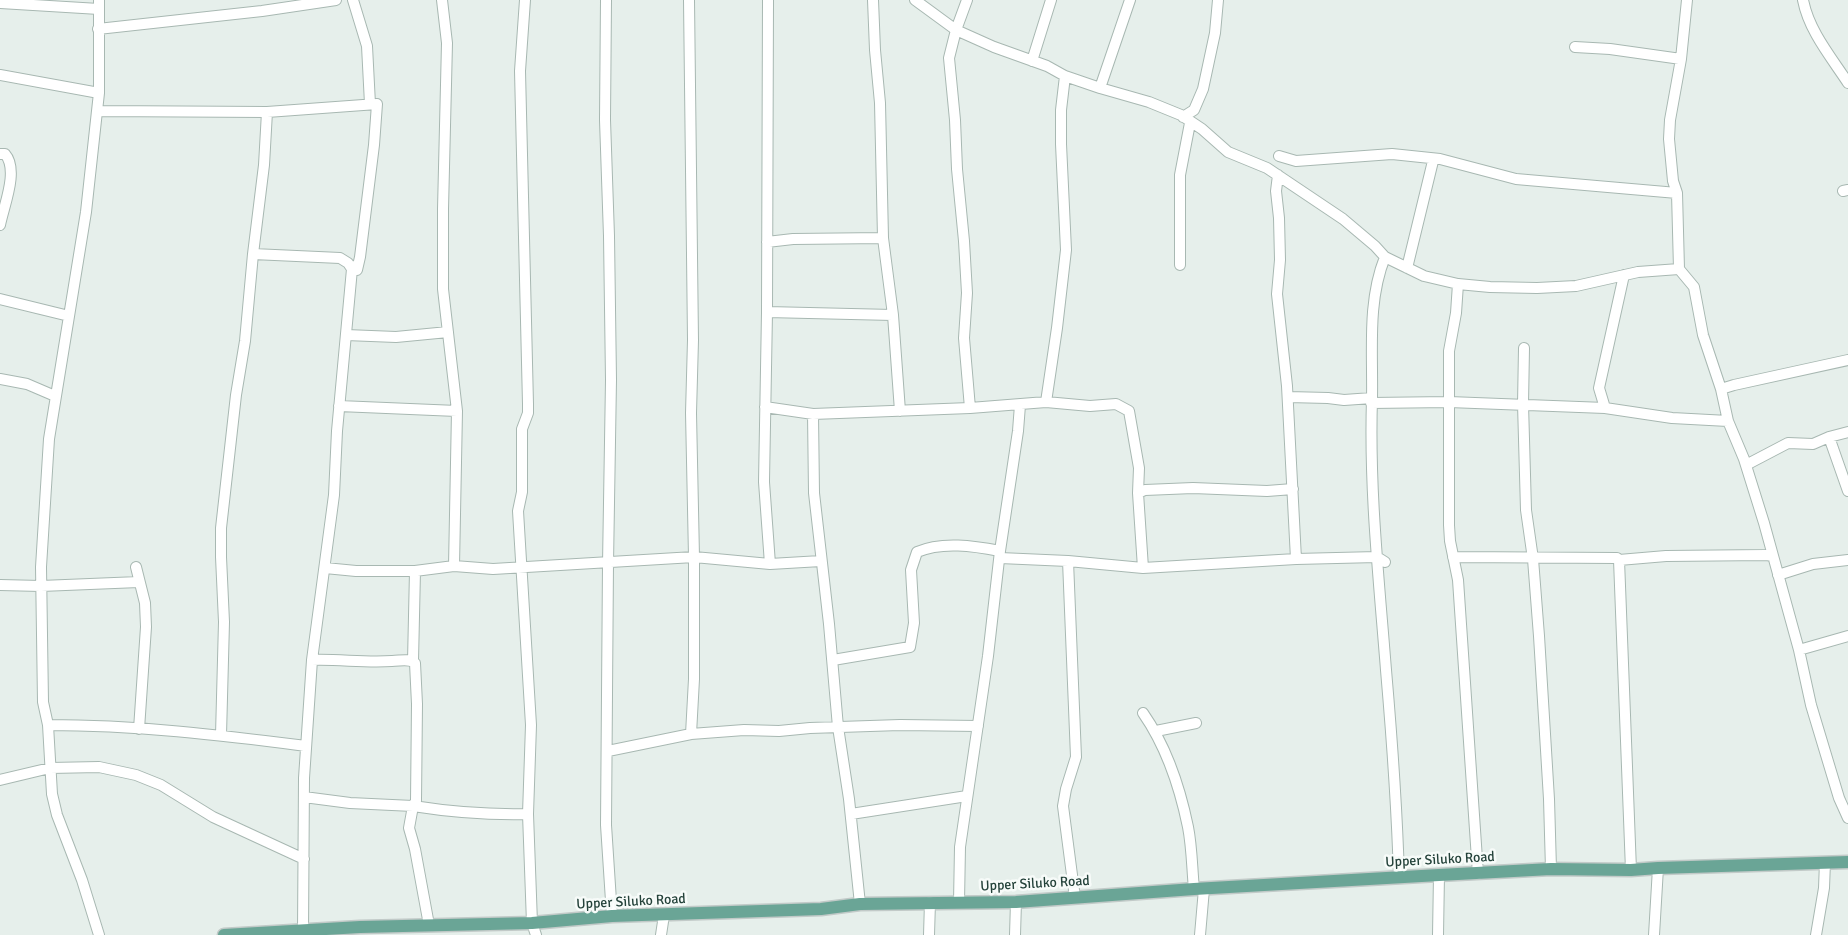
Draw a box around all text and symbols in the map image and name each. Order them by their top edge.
street label: Upper Siluko Road [1385,849,1495,871]
street label: Upper Siluko Road [980,873,1090,895]
street label: Upper Siluko Road [576,891,686,913]

